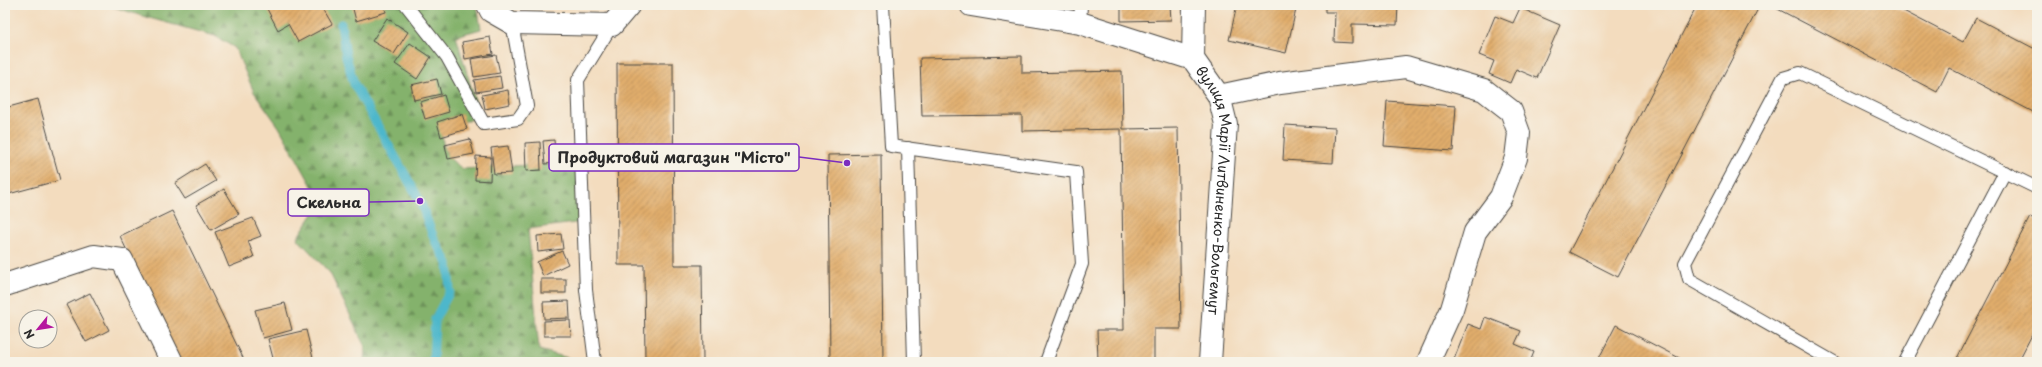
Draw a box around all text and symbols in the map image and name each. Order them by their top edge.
street label: вулиця Марії Литвиненко-Вольгемут [1191,61,1237,316]
callout: Продуктовий магазин "Місто" [549,144,799,171]
text: Продуктовий магазин "Місто" [557,145,791,168]
callout: Скельна [288,189,369,216]
text: Скельна [297,190,361,213]
north arrow [18,309,58,349]
text: N [19,326,38,342]

